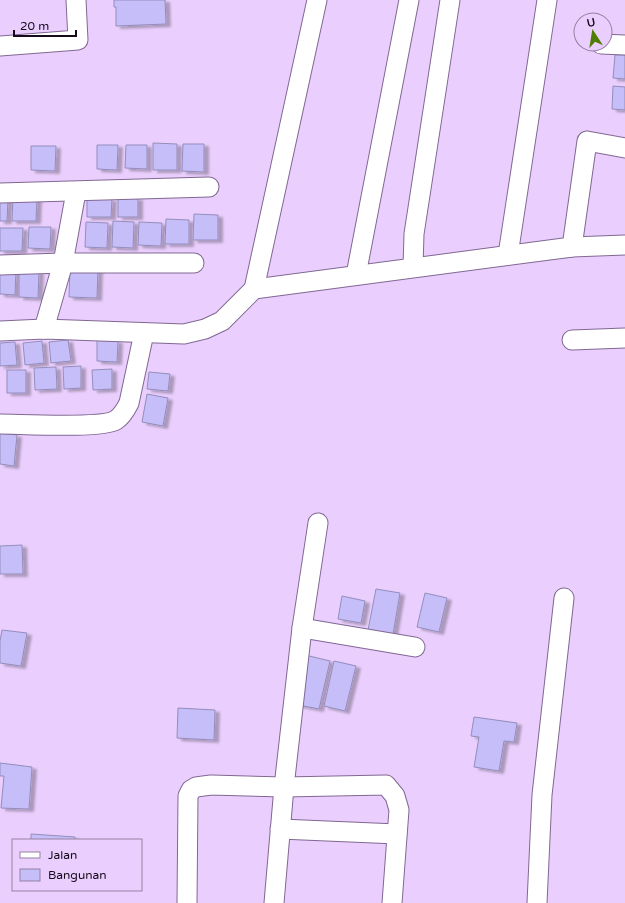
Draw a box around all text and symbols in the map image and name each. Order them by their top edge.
scale bar [14,12,76,38]
north arrow [573,12,613,52]
text: U [586,15,596,30]
text: 20 m [20,19,49,33]
legend [12,839,142,891]
text: Jalan [48,848,77,862]
text: Bangunan [48,868,107,882]

